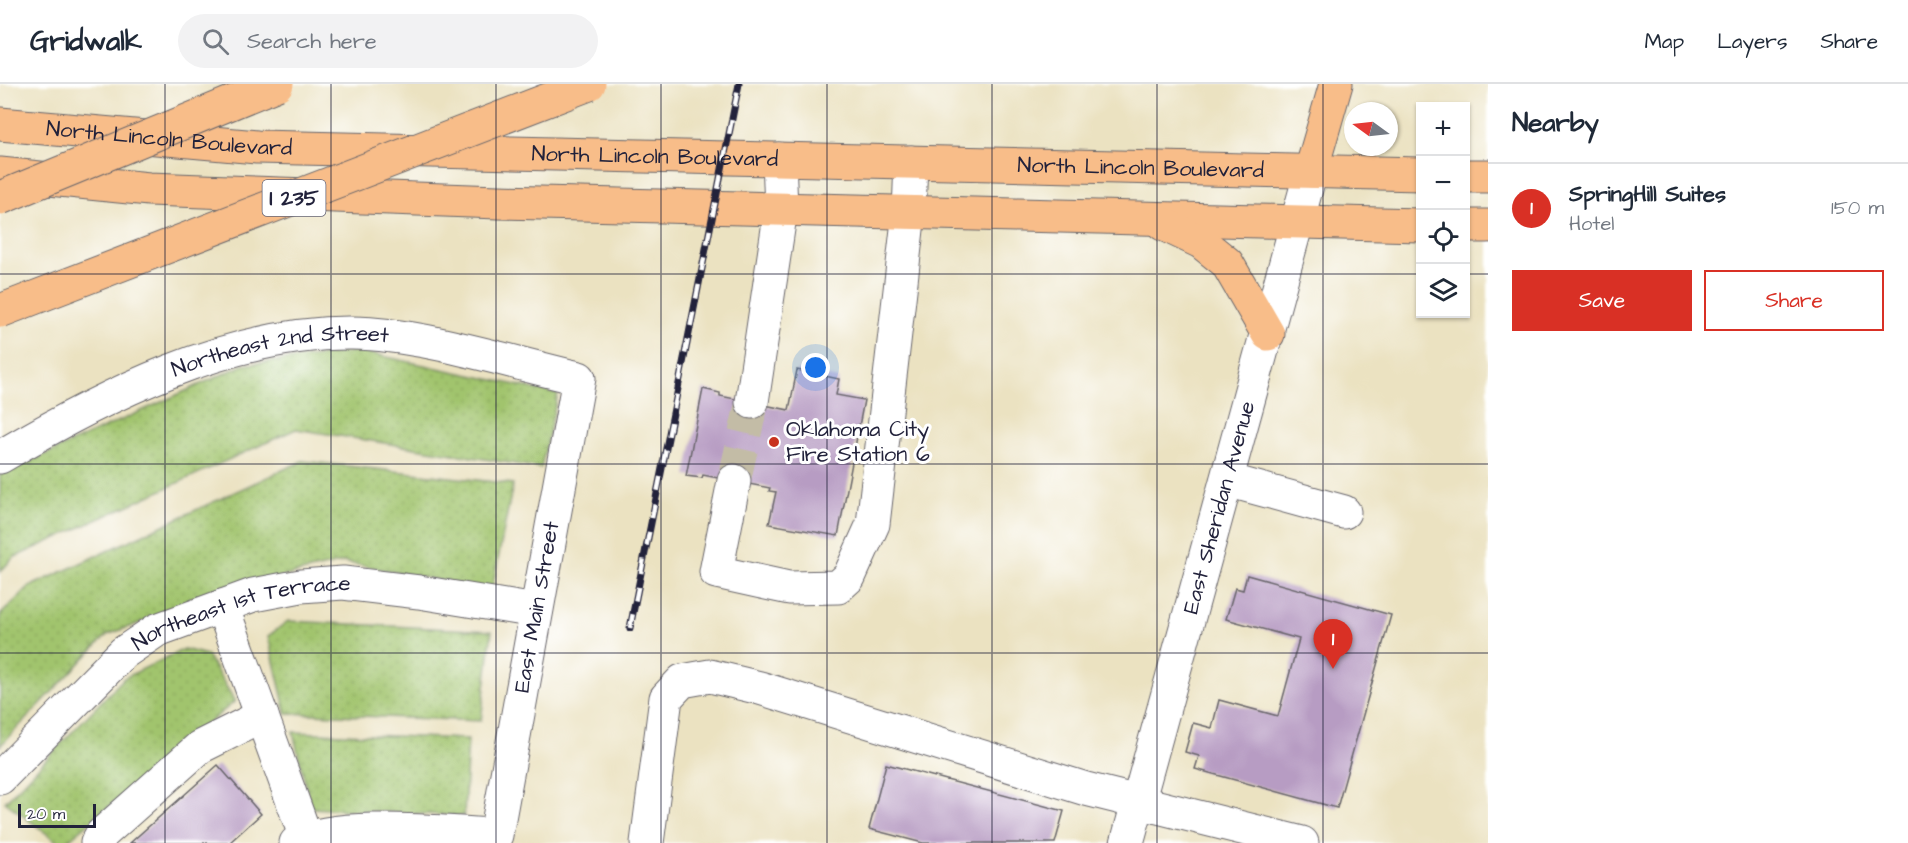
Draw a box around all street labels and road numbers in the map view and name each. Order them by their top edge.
street label: North Lincoln Boulevard [45,113,293,163]
street label: North Lincoln Boulevard [531,138,779,175]
street label: North Lincoln Boulevard [1017,149,1264,186]
road number: I 235 [262,180,326,216]
street label: Northeast 2nd Street [167,317,391,385]
street label: East Sheridan Avenue [1175,397,1263,617]
street label: East Main Street [507,519,567,695]
street label: Northeast 1st Terrace [125,567,353,658]

